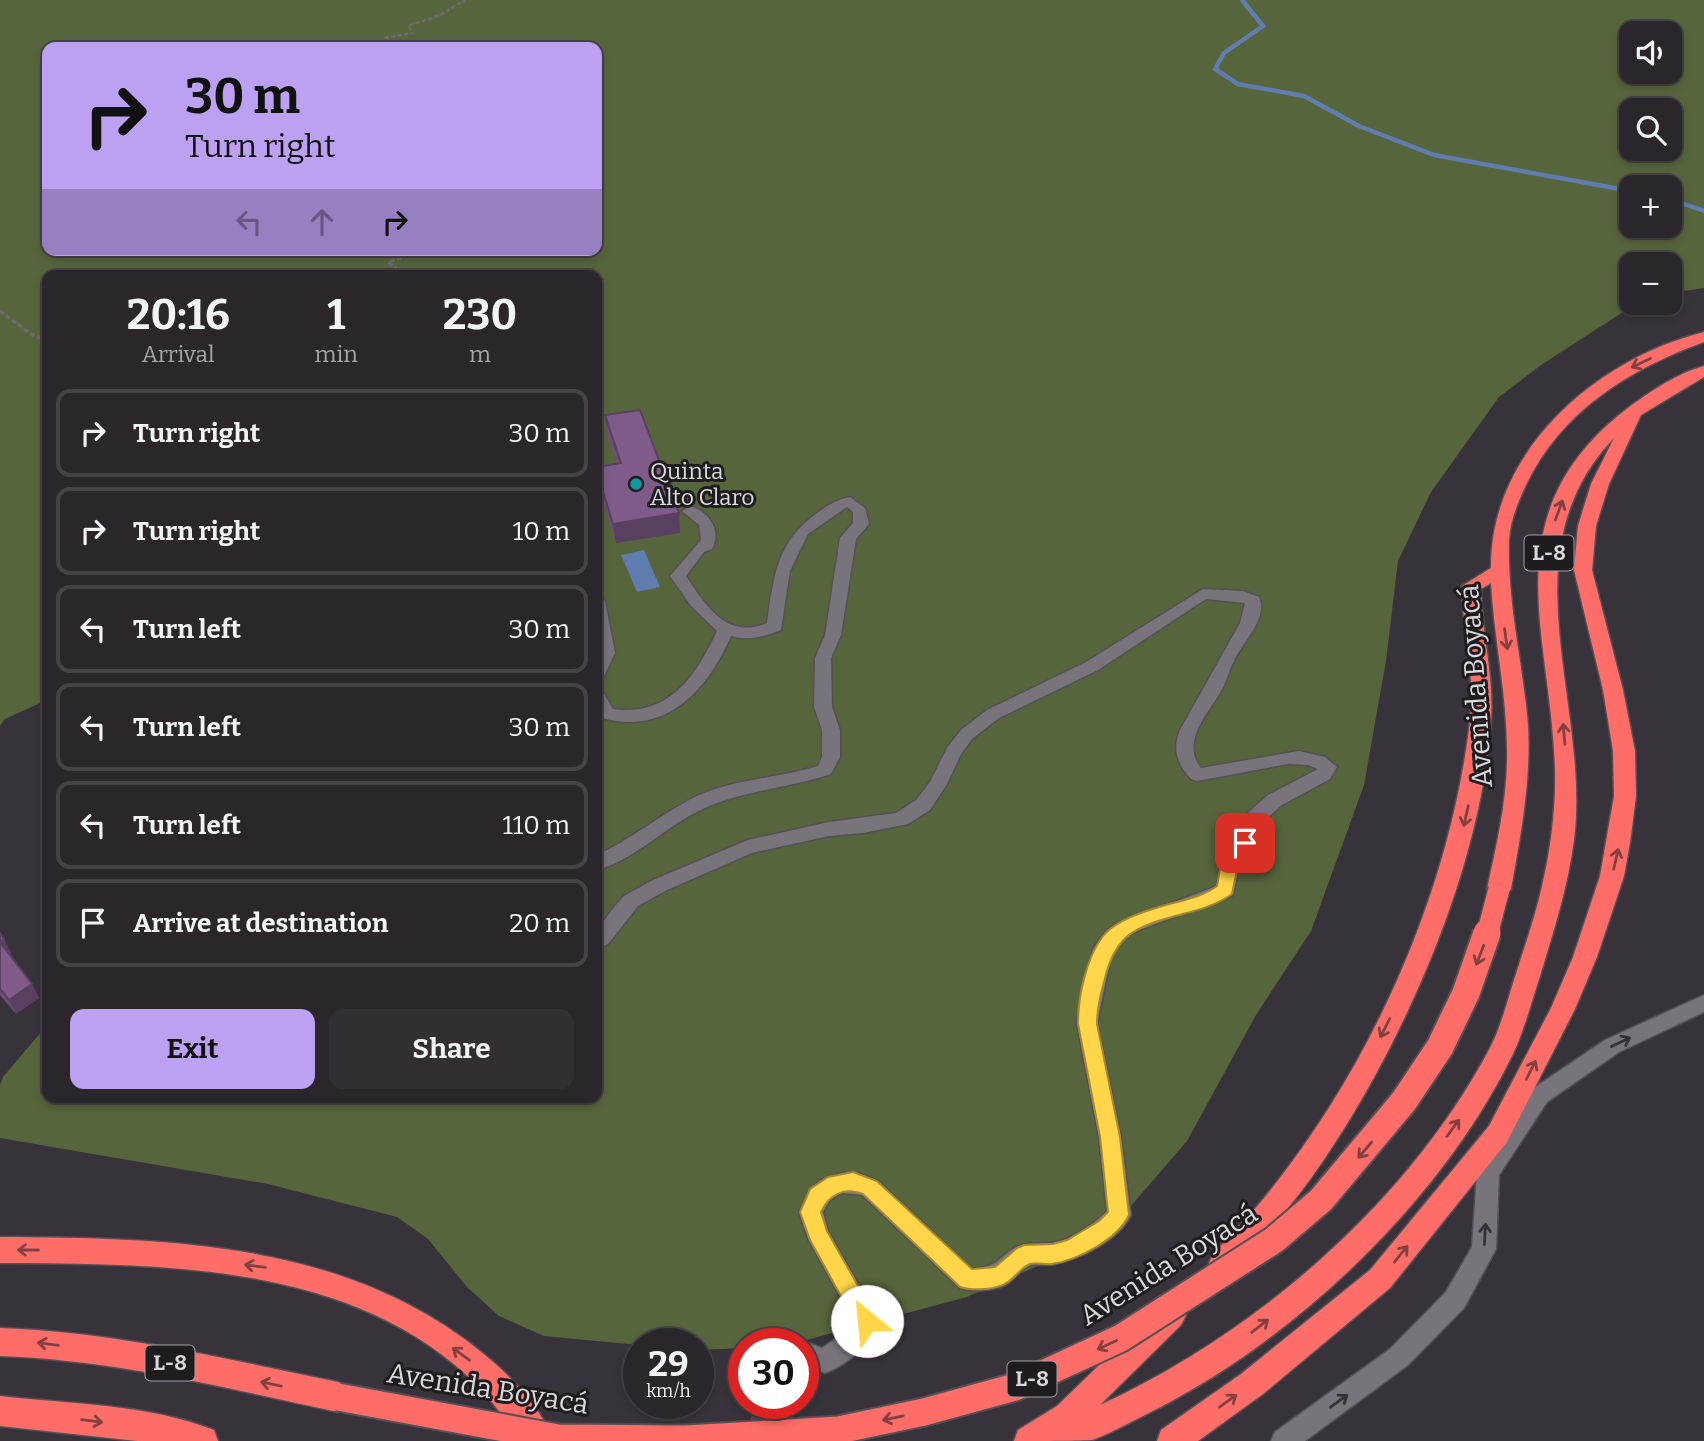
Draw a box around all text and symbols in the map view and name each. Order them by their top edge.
map controls [1619,21,1682,315]
button: sound [1619,21,1682,84]
text: 30 m [185,67,300,126]
icon: right [70,70,161,161]
button: search [1619,98,1682,161]
text: Turn right [185,127,336,165]
button: + [1619,175,1682,238]
icon: left [230,203,268,241]
icon: ahead [303,203,341,241]
icon: right [376,203,414,241]
button: − [1619,252,1682,315]
text: 20:16 [127,290,230,340]
text: 1 [327,290,345,340]
text: 230 [443,290,517,340]
text: Arrival [142,340,215,368]
text: min [315,340,358,368]
text: m [469,340,491,368]
one-way arrow [1631,357,1652,370]
icon: right [74,414,112,452]
text: Turn right [133,418,260,449]
text: 30 m [509,418,570,449]
place label: Quinta Alto Claro [650,457,754,511]
marker: Quinta Alto Claro [628,476,644,492]
one-way arrow [1554,499,1566,521]
icon: right [74,512,112,550]
text: Turn right [133,516,260,547]
text: 10 m [513,516,570,547]
road number: L-8 [1524,536,1574,570]
street label: Avenida Boyacá [1452,583,1499,789]
icon: left [74,610,112,648]
text: Turn left [133,614,241,645]
text: 30 m [509,614,570,645]
one-way arrow [1499,627,1512,649]
icon: left [74,708,112,746]
text: Turn left [133,712,241,743]
text: 30 m [509,712,570,743]
one-way arrow [1557,724,1570,746]
one-way arrow [1458,804,1472,827]
icon: left [74,806,112,844]
text: Turn left [133,810,241,841]
text: 110 m [502,810,570,841]
pin [1215,813,1275,873]
icon: arrive [1226,824,1264,862]
one-way arrow [1609,848,1623,871]
icon: arrive [74,904,112,942]
text: Arrive at destination [133,908,388,939]
text: 20 m [509,908,570,939]
one-way arrow [1473,943,1485,965]
button: Exit [70,1009,315,1089]
button: Share [329,1009,574,1089]
one-way arrow [1377,1017,1391,1038]
one-way arrow [1610,1035,1631,1048]
one-way arrow [1525,1060,1539,1080]
one-way arrow [1445,1119,1460,1138]
one-way arrow [1357,1140,1373,1158]
street label: Avenida Boyacá [1073,1197,1263,1332]
one-way arrow [1479,1224,1492,1246]
one-way arrow [17,1243,40,1257]
one-way arrow [1393,1246,1408,1264]
one-way arrow [244,1259,267,1272]
position arrow [830,1284,904,1358]
one-way arrow [1250,1318,1269,1333]
speed limit sign: 30 [728,1328,819,1419]
one-way arrow [37,1337,59,1350]
one-way arrow [1097,1339,1118,1352]
text: 29 [648,1343,689,1385]
road number: L-8 [146,1346,194,1380]
one-way arrow [452,1347,471,1362]
street label: Avenida Boyacá [385,1356,591,1421]
road number: L-8 [1007,1362,1056,1396]
one-way arrow [260,1376,283,1390]
text: km/h [646,1380,691,1402]
one-way arrow [1218,1394,1237,1408]
one-way arrow [1329,1394,1348,1408]
one-way arrow [882,1412,905,1426]
one-way arrow [80,1414,103,1427]

